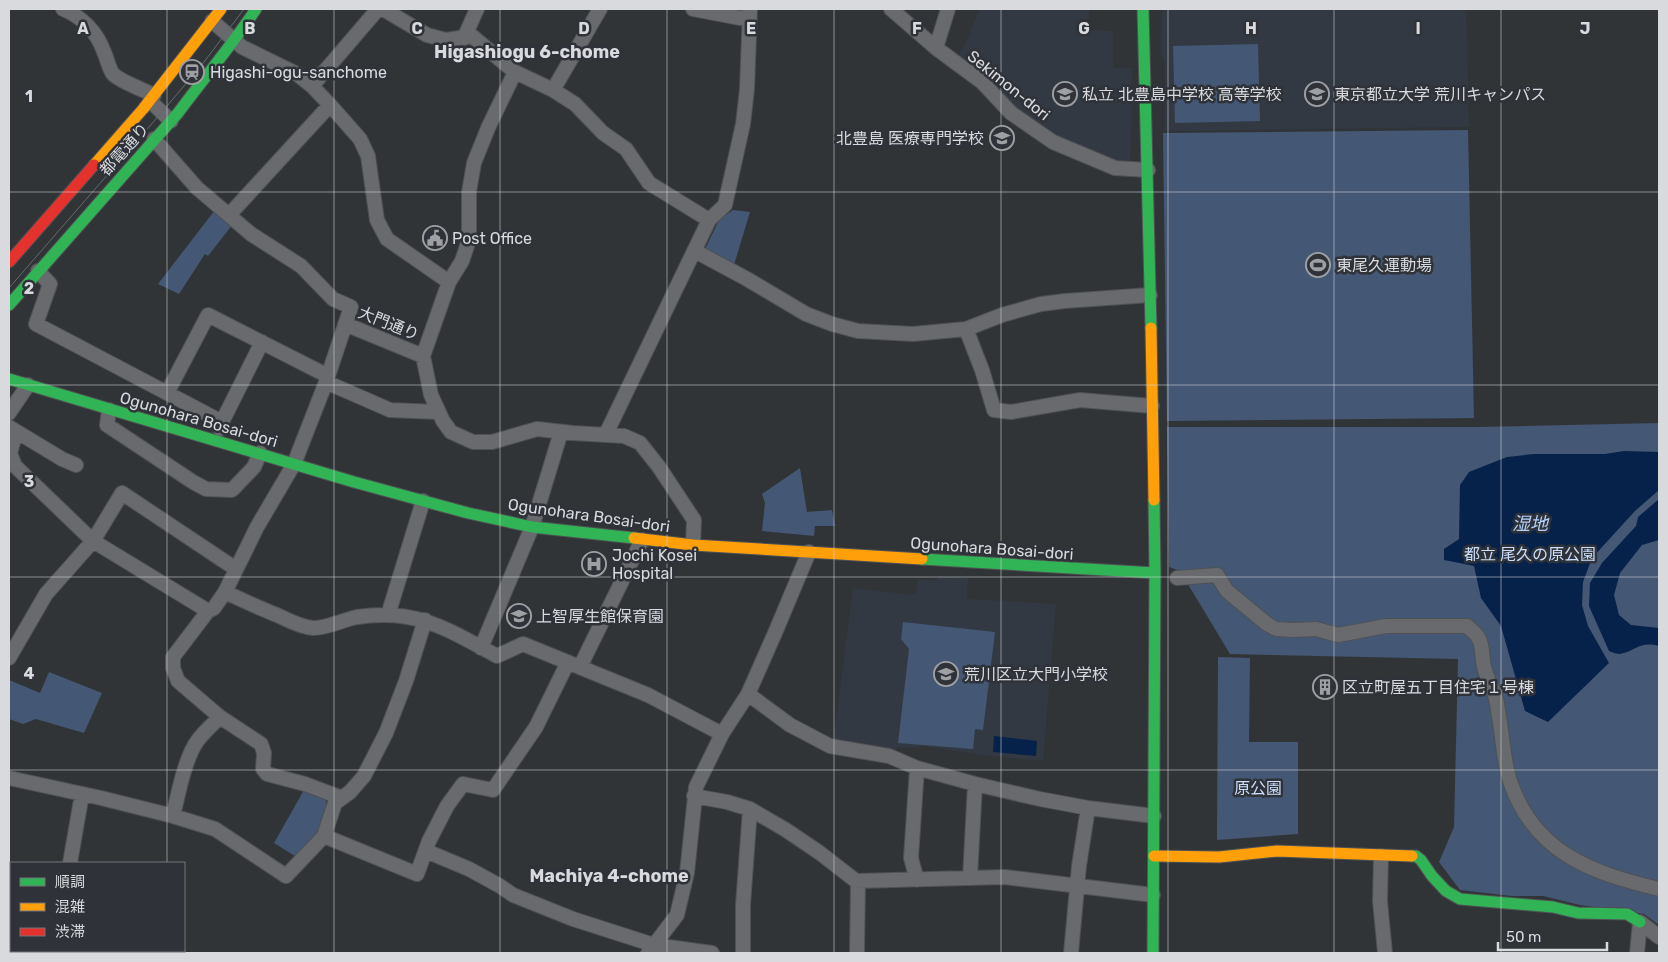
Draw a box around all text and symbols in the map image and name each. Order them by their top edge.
text: A [77,19,89,38]
text: B [244,19,256,38]
text: C [411,19,423,38]
text: D [578,19,590,38]
text: E [746,19,756,38]
text: F [912,19,922,38]
text: G [1078,19,1090,38]
text: H [1245,19,1257,38]
text: I [1415,19,1421,38]
text: J [1580,19,1590,38]
district label: Higashiogu 6-chome [434,41,620,63]
street label: Sekimon-dori [964,46,1054,124]
station icon: Higashi-ogu-sanchome [179,59,205,85]
place label: Higashi-ogu-sanchome [210,63,387,82]
school or university icon: 私立 北豊島中学校 高等学校 [1052,81,1078,107]
school or university icon: 東京都立大学 荒川キャンパス [1304,81,1330,107]
place label: 私立 北豊島中学校 高等学校 [1082,85,1282,104]
place label: 東京都立大学 荒川キャンパス [1334,85,1546,104]
text: 1 [25,87,33,106]
street label: 都電通り [96,119,153,179]
school or university icon: 北豊島 医療専門学校 [989,125,1015,151]
place label: 北豊島 医療専門学校 [836,129,984,148]
public building icon: Post Office [422,225,448,251]
place label: Post Office [452,229,532,248]
sports icon: 東尾久運動場 [1305,252,1331,278]
place label: 東尾久運動場 [1336,256,1432,275]
text: 2 [24,279,34,298]
street label: 大門通り [356,303,422,344]
street label: Ogunohara Bosai-dori [118,388,280,451]
text: 3 [24,472,34,491]
street label: Ogunohara Bosai-dori [507,495,671,536]
water label: 湿地 [1512,513,1550,535]
street label: Ogunohara Bosai-dori [910,533,1074,564]
park label: 都立 尾久の原公園 [1464,545,1596,564]
place label: Jochi Kosei Hospital [612,546,697,583]
hospital icon: Jochi Kosei Hospital [581,551,607,577]
school or university icon: 上智厚生館保育園 [506,603,532,629]
place label: 上智厚生館保育園 [536,607,664,626]
school or university icon: 荒川区立大門小学校 [933,661,959,687]
text: 4 [24,664,35,683]
place label: 荒川区立大門小学校 [964,665,1108,684]
building icon: 区立町屋五丁目住宅１号棟 [1312,674,1338,700]
place label: 区立町屋五丁目住宅１号棟 [1342,678,1534,697]
park label: 原公園 [1234,779,1282,798]
legend [10,862,185,952]
district label: Machiya 4-chome [529,865,689,887]
text: 順調 [55,873,85,891]
text: 混雑 [55,898,85,916]
scale bar [1498,920,1607,952]
text: 渋滞 [55,923,85,941]
text: 50 m [1506,928,1541,946]

